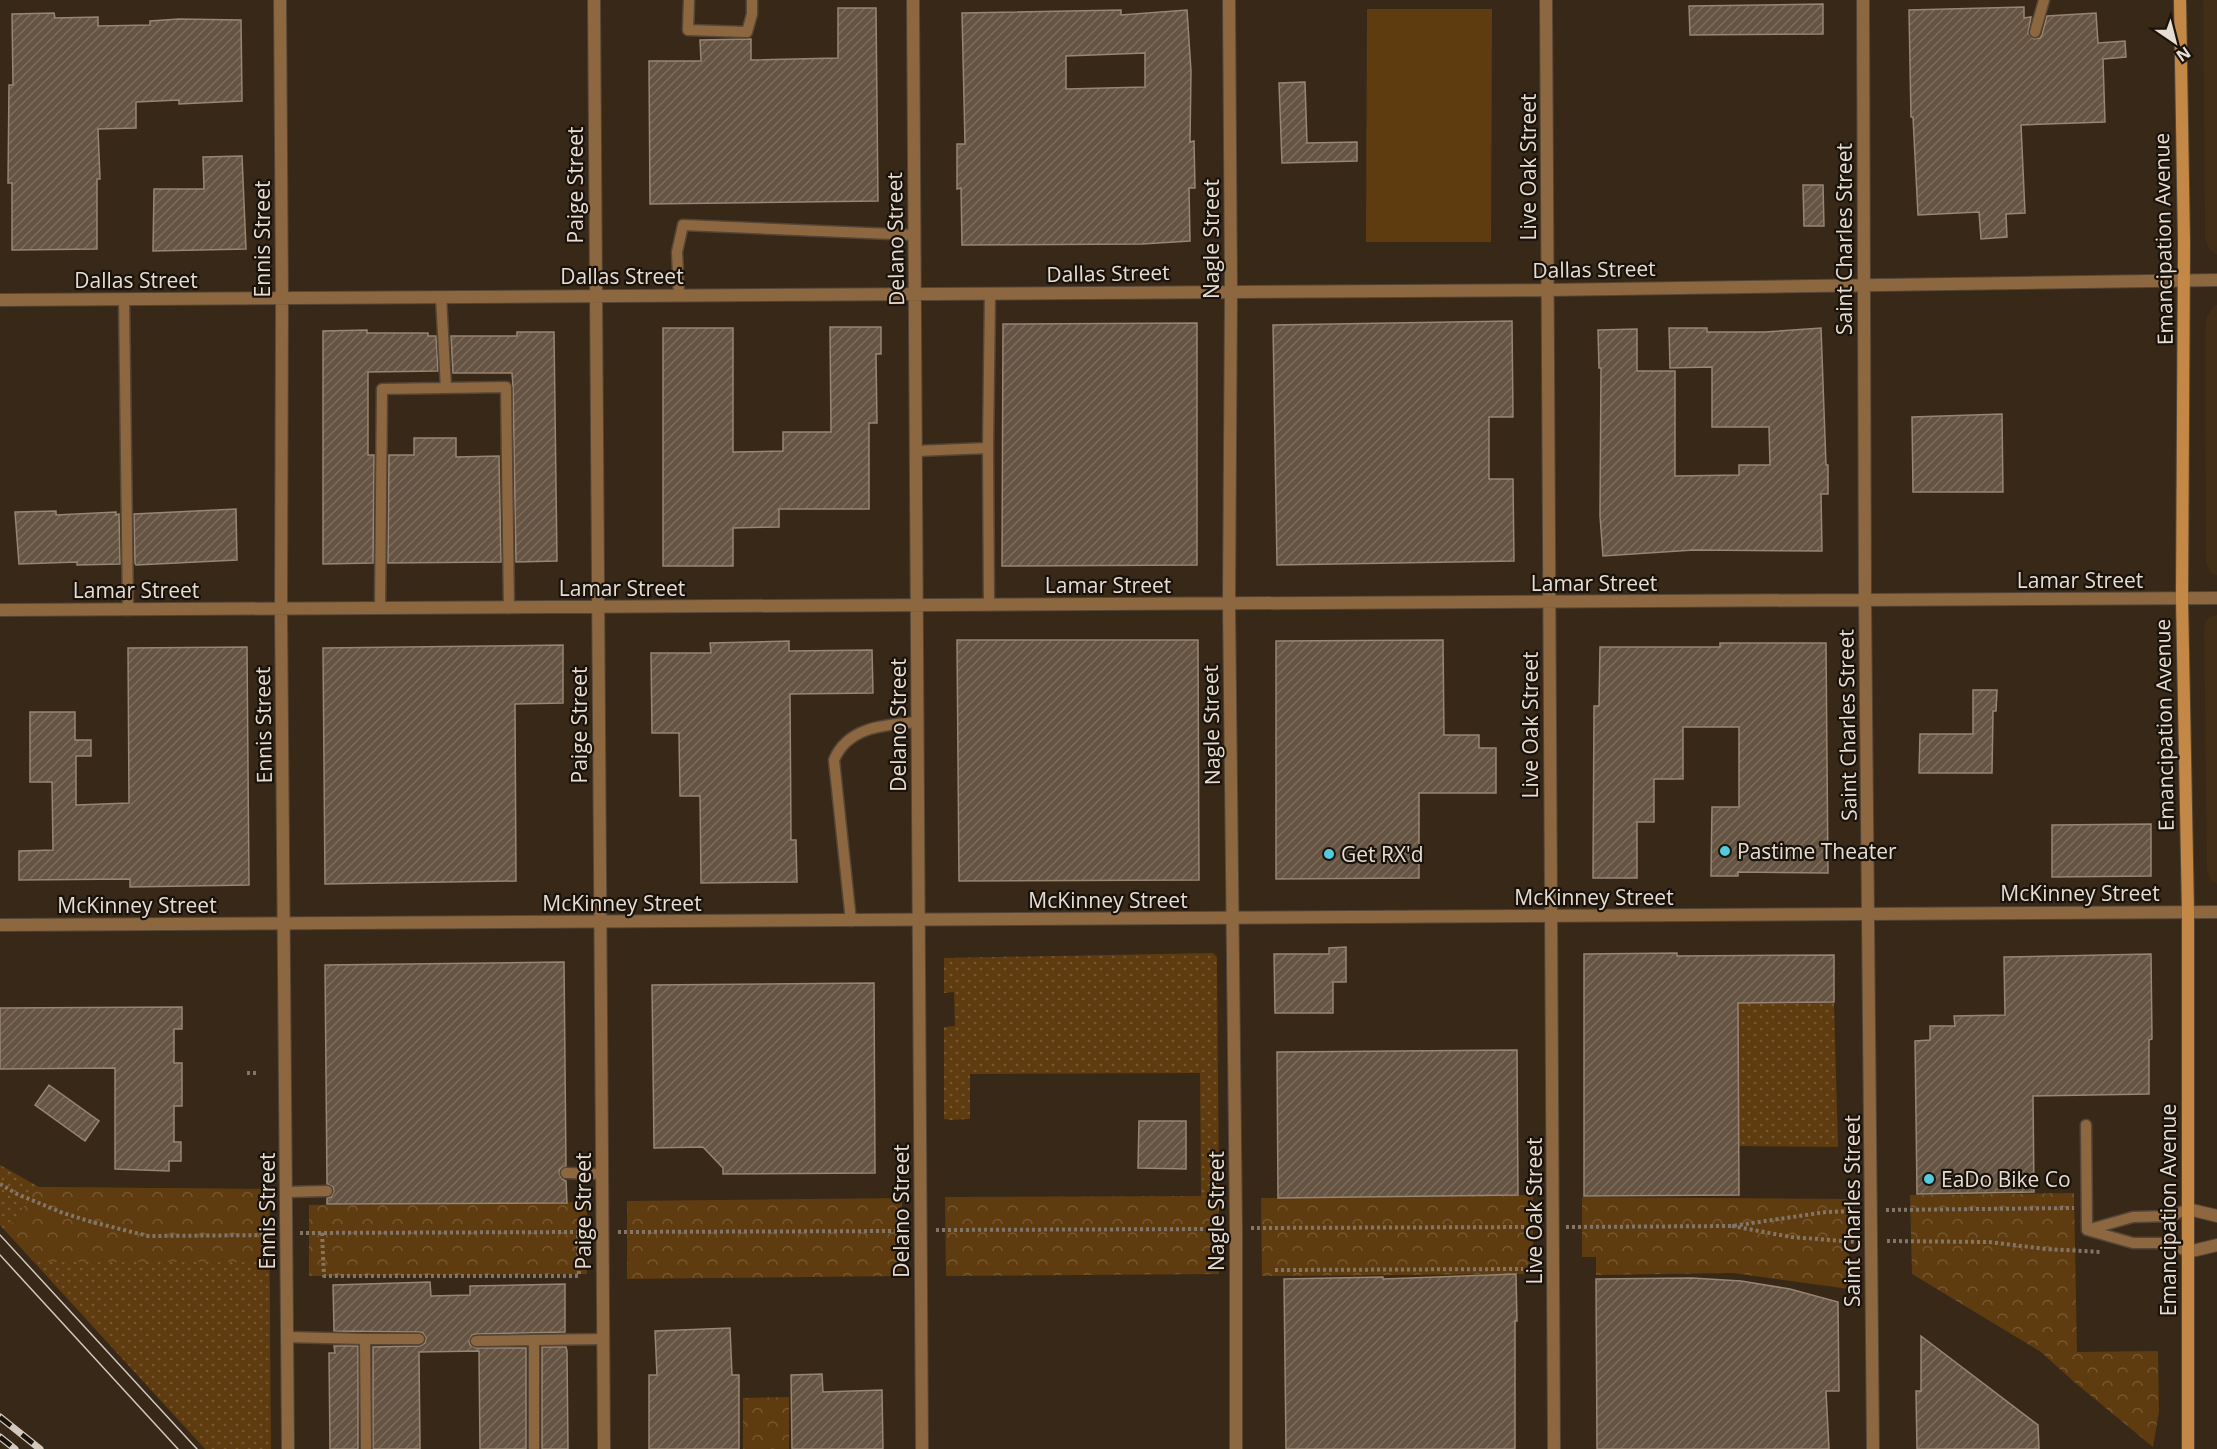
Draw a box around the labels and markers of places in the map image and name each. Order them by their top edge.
place label: Pastime Theater [1737,837,1897,865]
place label: Get RX'd [1341,840,1424,868]
marker: Pastime Theater [1718,844,1732,858]
marker: Get RX'd [1322,847,1336,861]
place label: EaDo Bike Co [1941,1165,2071,1193]
marker: EaDo Bike Co [1922,1172,1936,1186]

